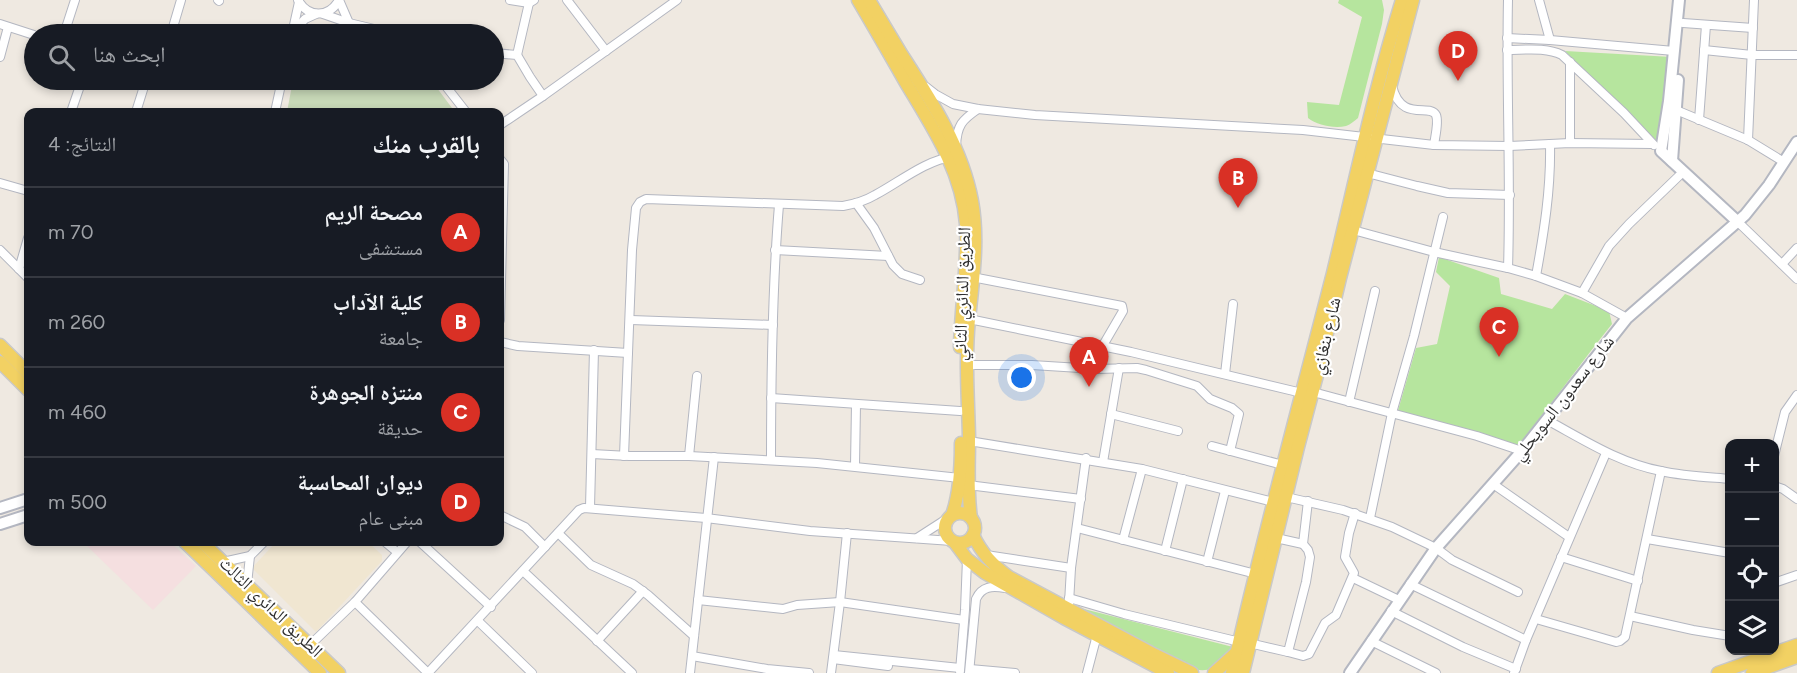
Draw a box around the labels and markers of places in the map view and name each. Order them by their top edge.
pin: D [1438,32,1478,81]
pin: B [1218,158,1258,208]
pin: C [1480,308,1518,357]
pin: A [1070,338,1108,387]

